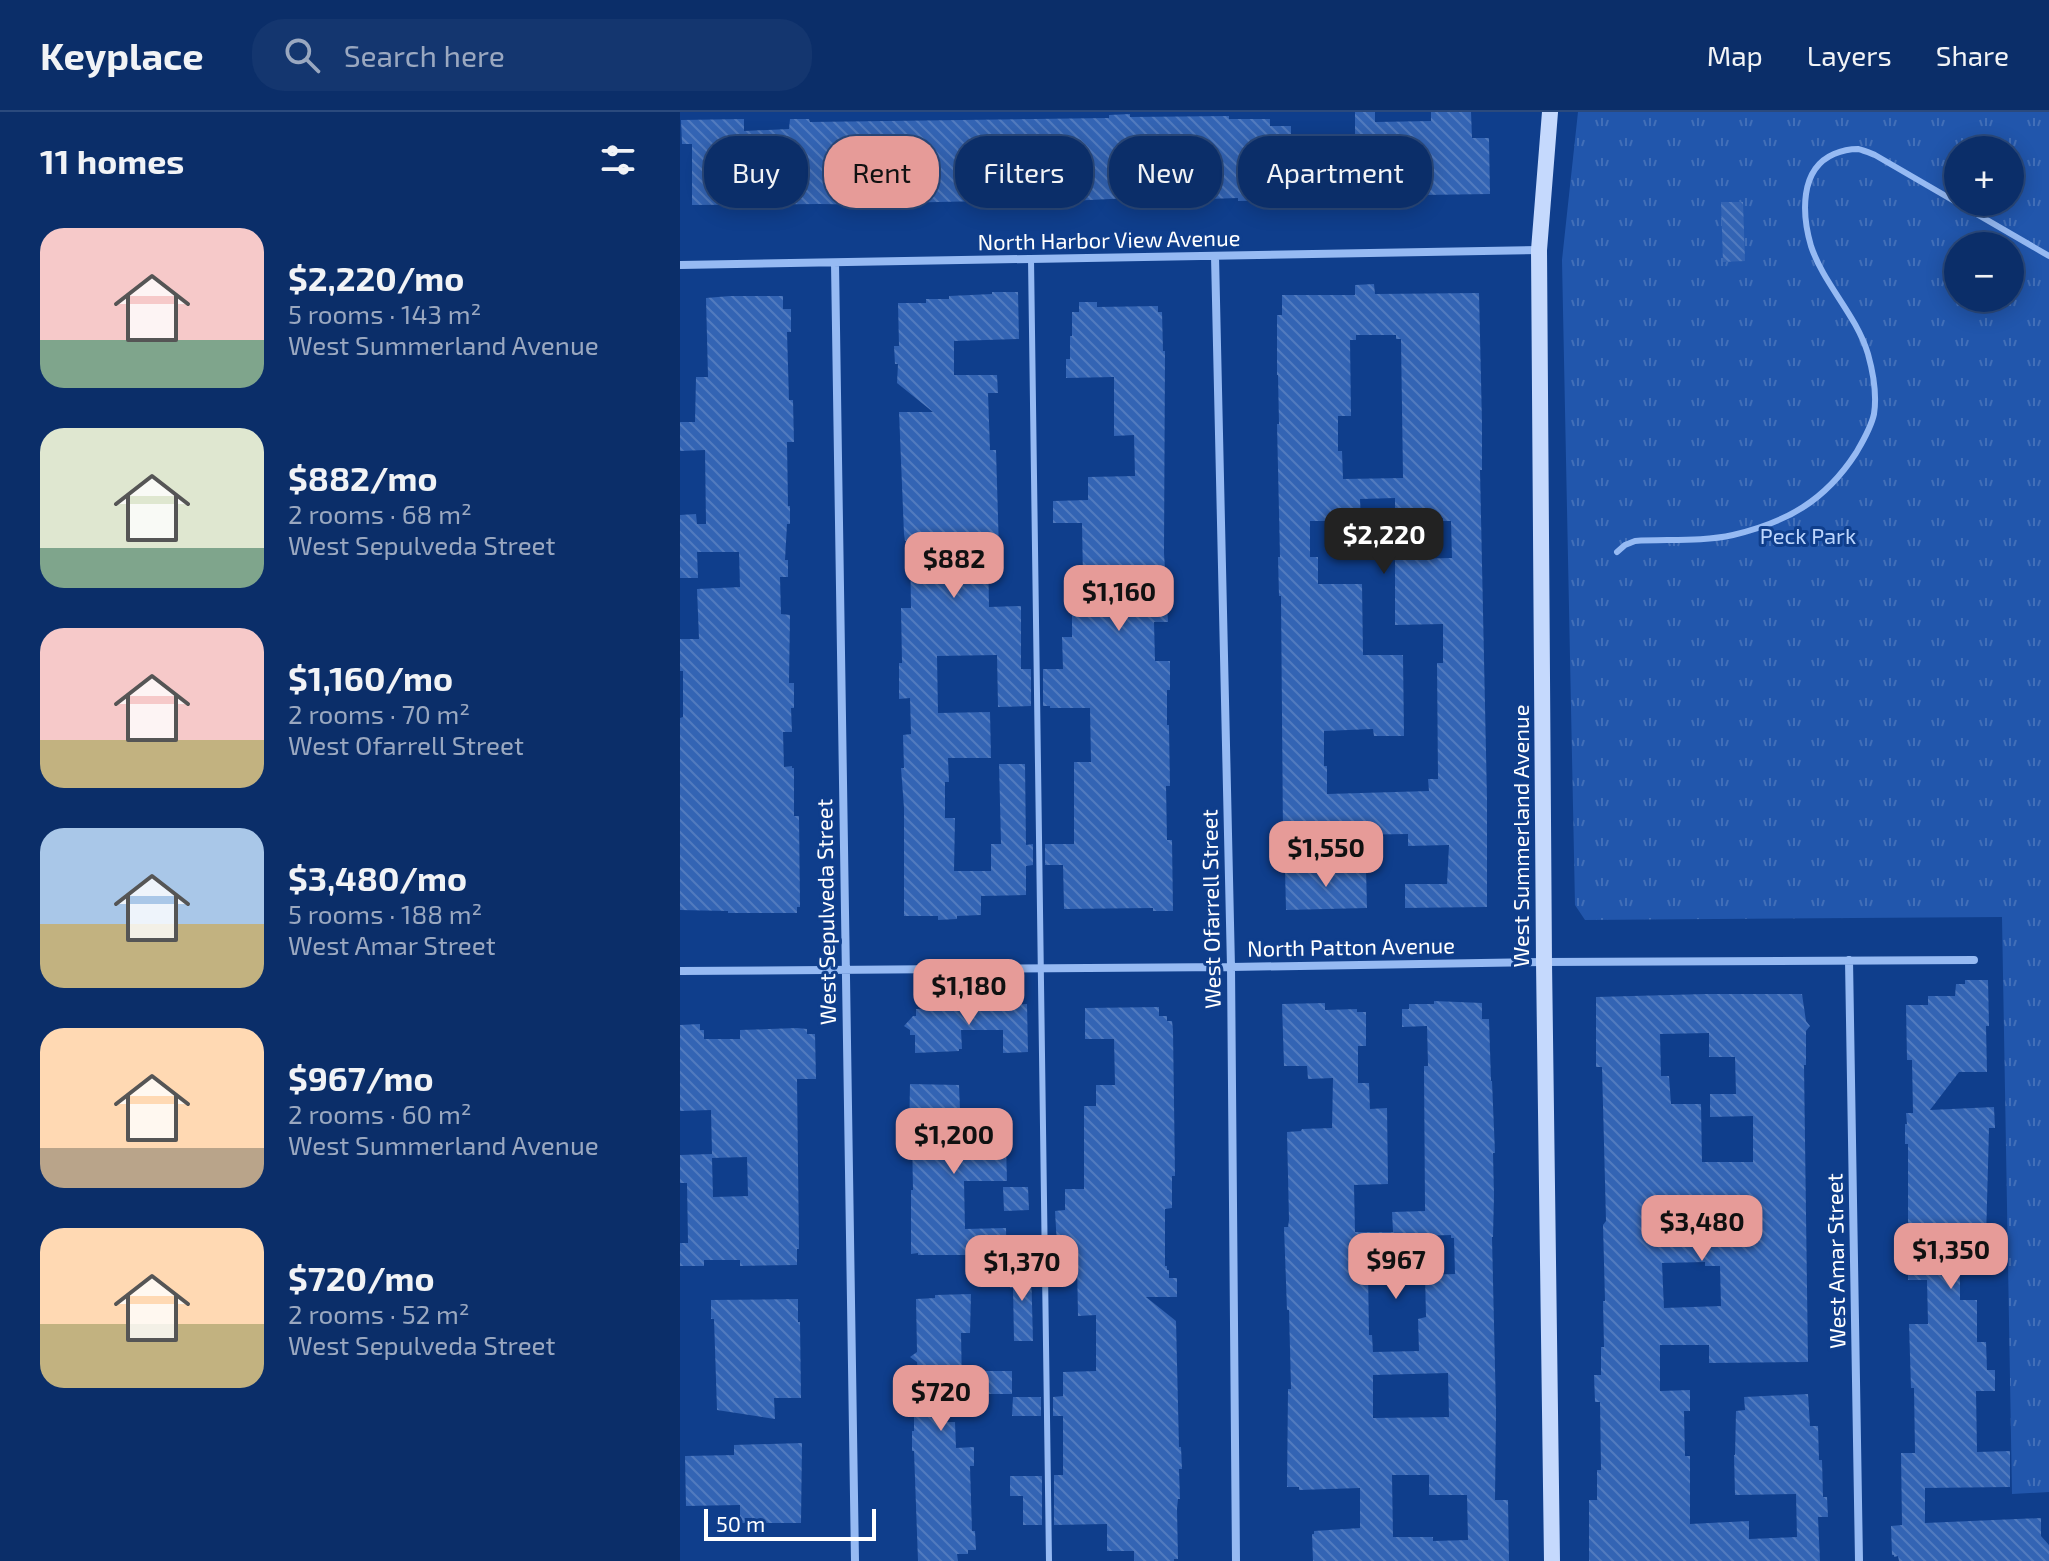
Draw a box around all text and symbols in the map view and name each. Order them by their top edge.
search box [252,19,812,91]
text: Keyplace [40,32,204,78]
icon: search [280,33,324,77]
text: Search here [344,37,505,73]
text: Map [1707,38,1763,72]
text: Layers [1807,38,1892,72]
text: Share [1936,38,2009,72]
chip: Buy [704,136,808,208]
chip: Rent [824,136,939,208]
chip: Filters [955,136,1093,208]
chip: New [1109,136,1222,208]
chip: Apartment [1238,136,1432,208]
map controls [1944,136,2024,312]
button: + [1944,136,2024,216]
icon: filters [596,138,640,182]
text: 11 homes [40,140,184,181]
street label: North Harbor View Avenue [977,224,1241,254]
button: − [1944,232,2024,312]
text: $2,220/mo [288,257,464,298]
icon: home [104,260,200,356]
text: 5 rooms · 143 m² [288,298,481,329]
text: West Summerland Avenue [288,329,599,360]
text: $882/mo [288,457,438,498]
icon: home [104,460,200,556]
text: 2 rooms · 68 m² [288,498,472,529]
pin: $2,220 [1319,508,1449,576]
text: $2,220 [1342,518,1426,549]
park label: Peck Park [1760,522,1856,548]
text: West Sepulveda Street [288,529,555,560]
pin: $882 [907,532,1001,600]
text: $882 [923,542,985,573]
pin: $1,160 [1054,565,1184,633]
text: $1,160 [1082,575,1156,606]
text: $1,160/mo [288,657,453,698]
icon: home [104,660,200,756]
text: 2 rooms · 70 m² [288,698,470,729]
street label: West Summerland Avenue [1507,705,1533,967]
text: West Ofarrell Street [288,729,524,760]
street label: West Sepulveda Street [810,799,840,1025]
street label: West Ofarrell Street [1195,809,1225,1009]
pin: $1,550 [1261,821,1391,889]
text: $1,550 [1287,831,1365,862]
text: $3,480/mo [288,857,467,898]
icon: home [104,860,200,956]
text: 5 rooms · 188 m² [288,898,482,929]
text: West Amar Street [288,929,496,960]
street label: North Patton Avenue [1247,931,1455,961]
pin: $1,180 [904,959,1034,1027]
text: $1,180 [931,969,1007,1000]
text: $967/mo [288,1057,434,1098]
icon: home [104,1060,200,1156]
text: 2 rooms · 60 m² [288,1098,472,1129]
pin: $1,200 [889,1108,1019,1176]
text: $1,200 [914,1118,994,1149]
text: West Summerland Avenue [288,1129,599,1160]
street label: West Amar Street [1820,1173,1850,1349]
pin: $3,480 [1637,1195,1767,1263]
text: $3,480 [1659,1205,1745,1236]
pin: $1,350 [1886,1223,2016,1291]
pin: $967 [1349,1233,1443,1301]
text: $1,350 [1912,1233,1990,1264]
pin: $1,370 [957,1235,1087,1303]
text: $967 [1366,1243,1426,1274]
text: $1,370 [983,1245,1061,1276]
text: $720/mo [288,1257,435,1298]
icon: home [104,1260,200,1356]
text: 2 rooms · 52 m² [288,1298,470,1329]
text: West Sepulveda Street [288,1329,555,1360]
pin: $720 [894,1365,988,1433]
text: $720 [911,1375,971,1406]
scale bar [704,1505,876,1541]
text: 50 m [716,1510,765,1536]

